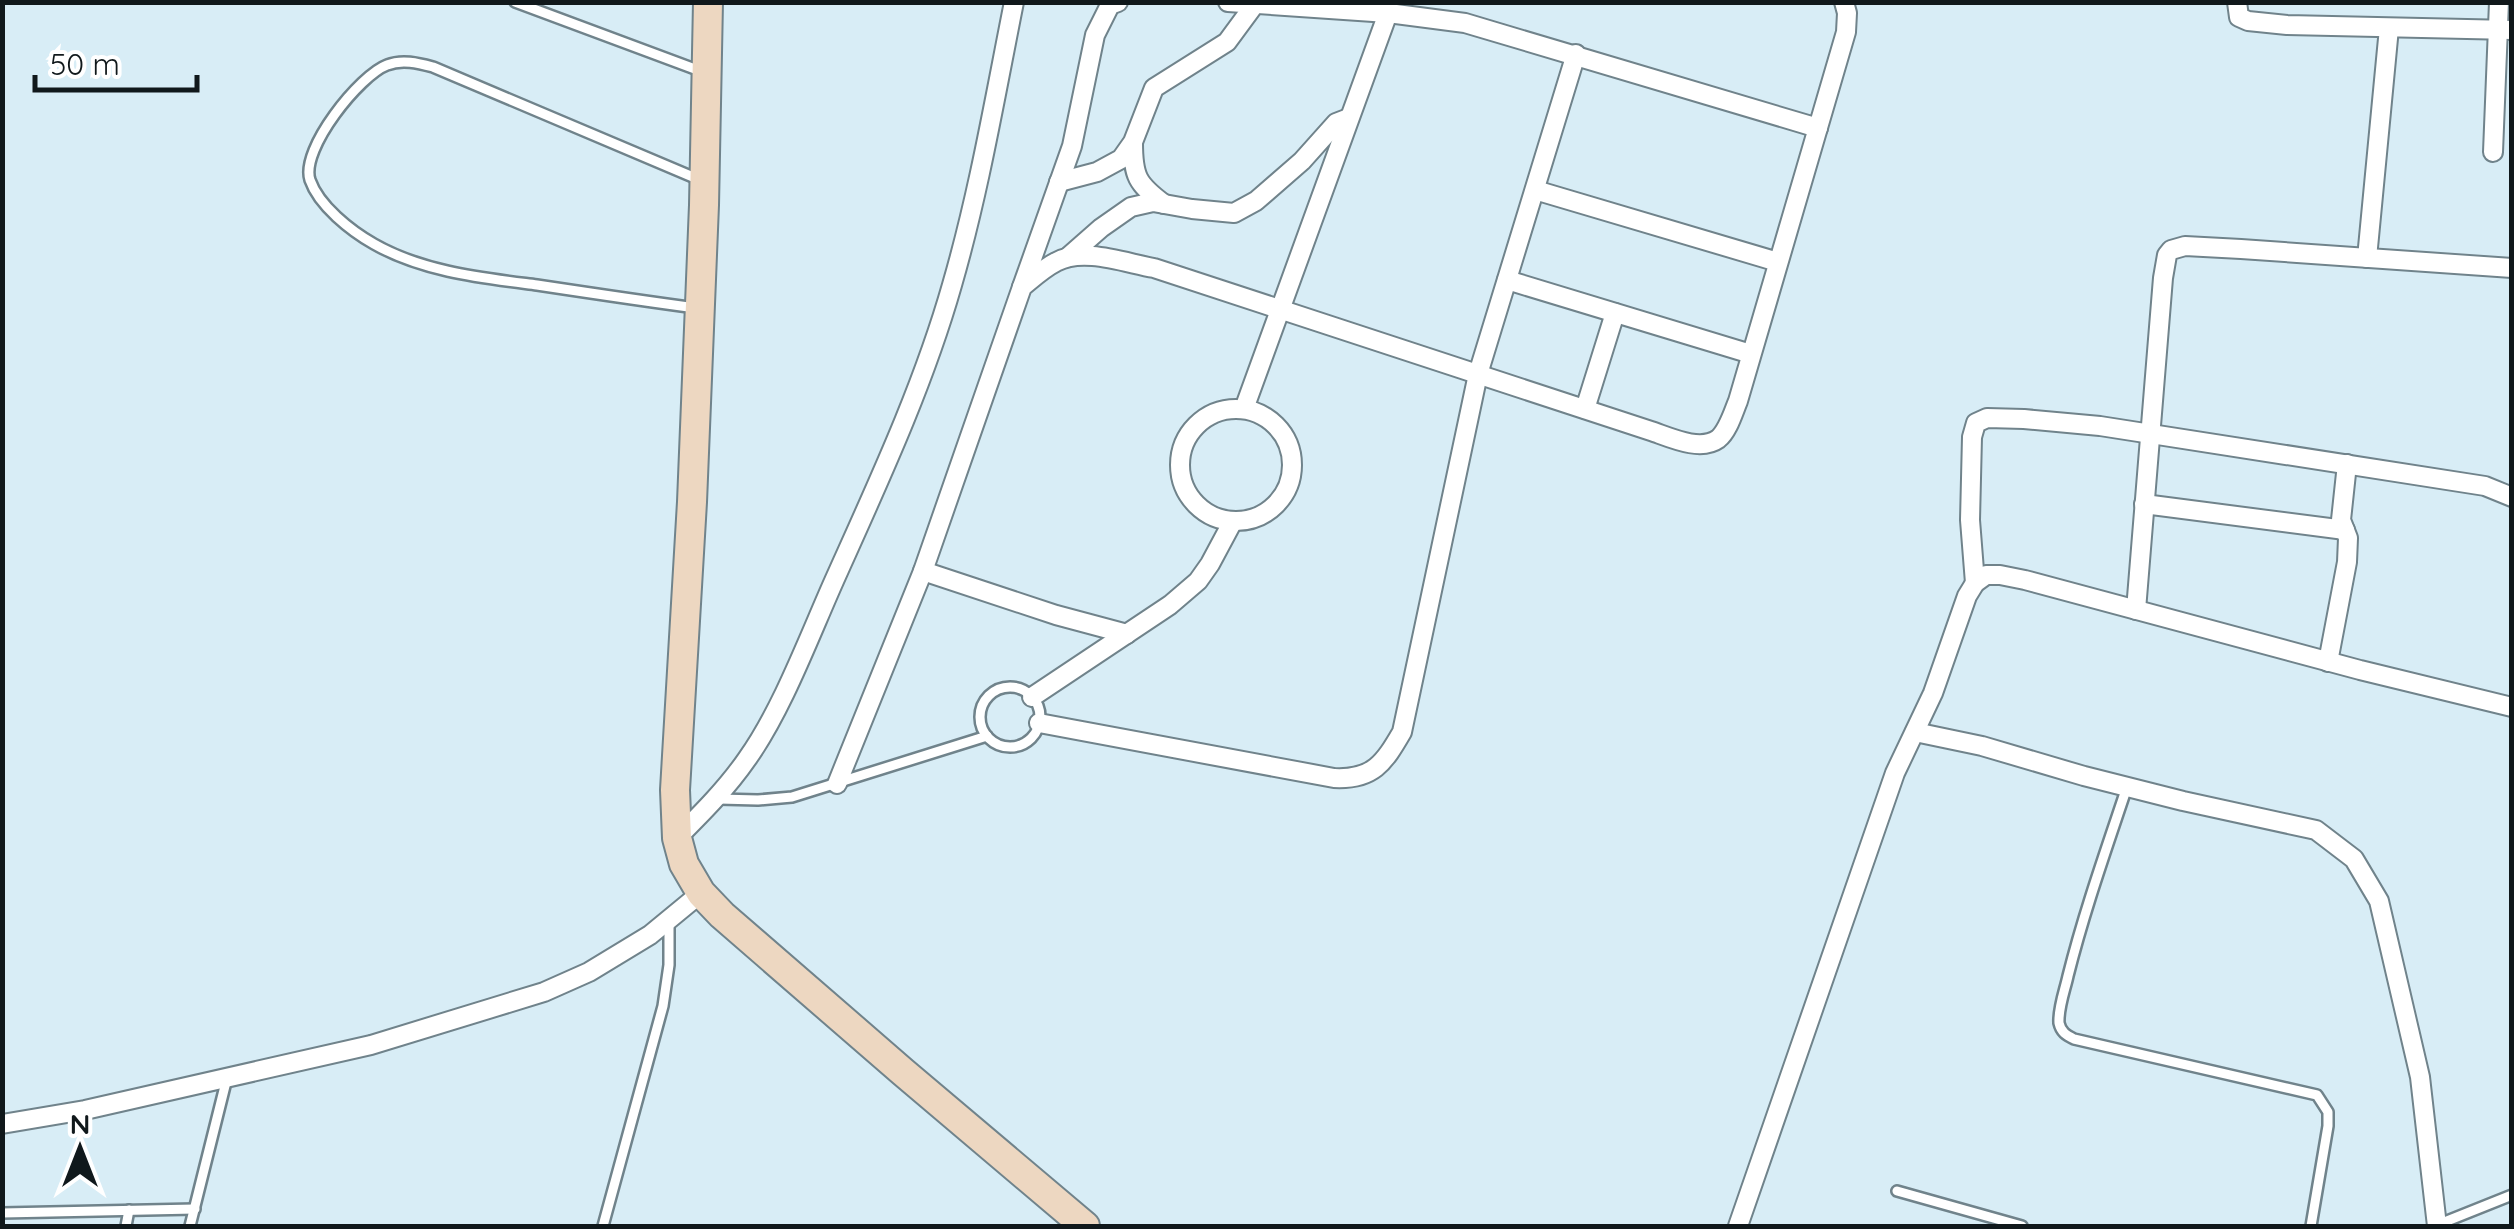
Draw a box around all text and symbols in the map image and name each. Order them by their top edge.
scale bar [35,30,198,92]
text: 50 m [50,45,120,83]
north arrow [30,1099,130,1199]
text: N [70,1106,90,1141]

